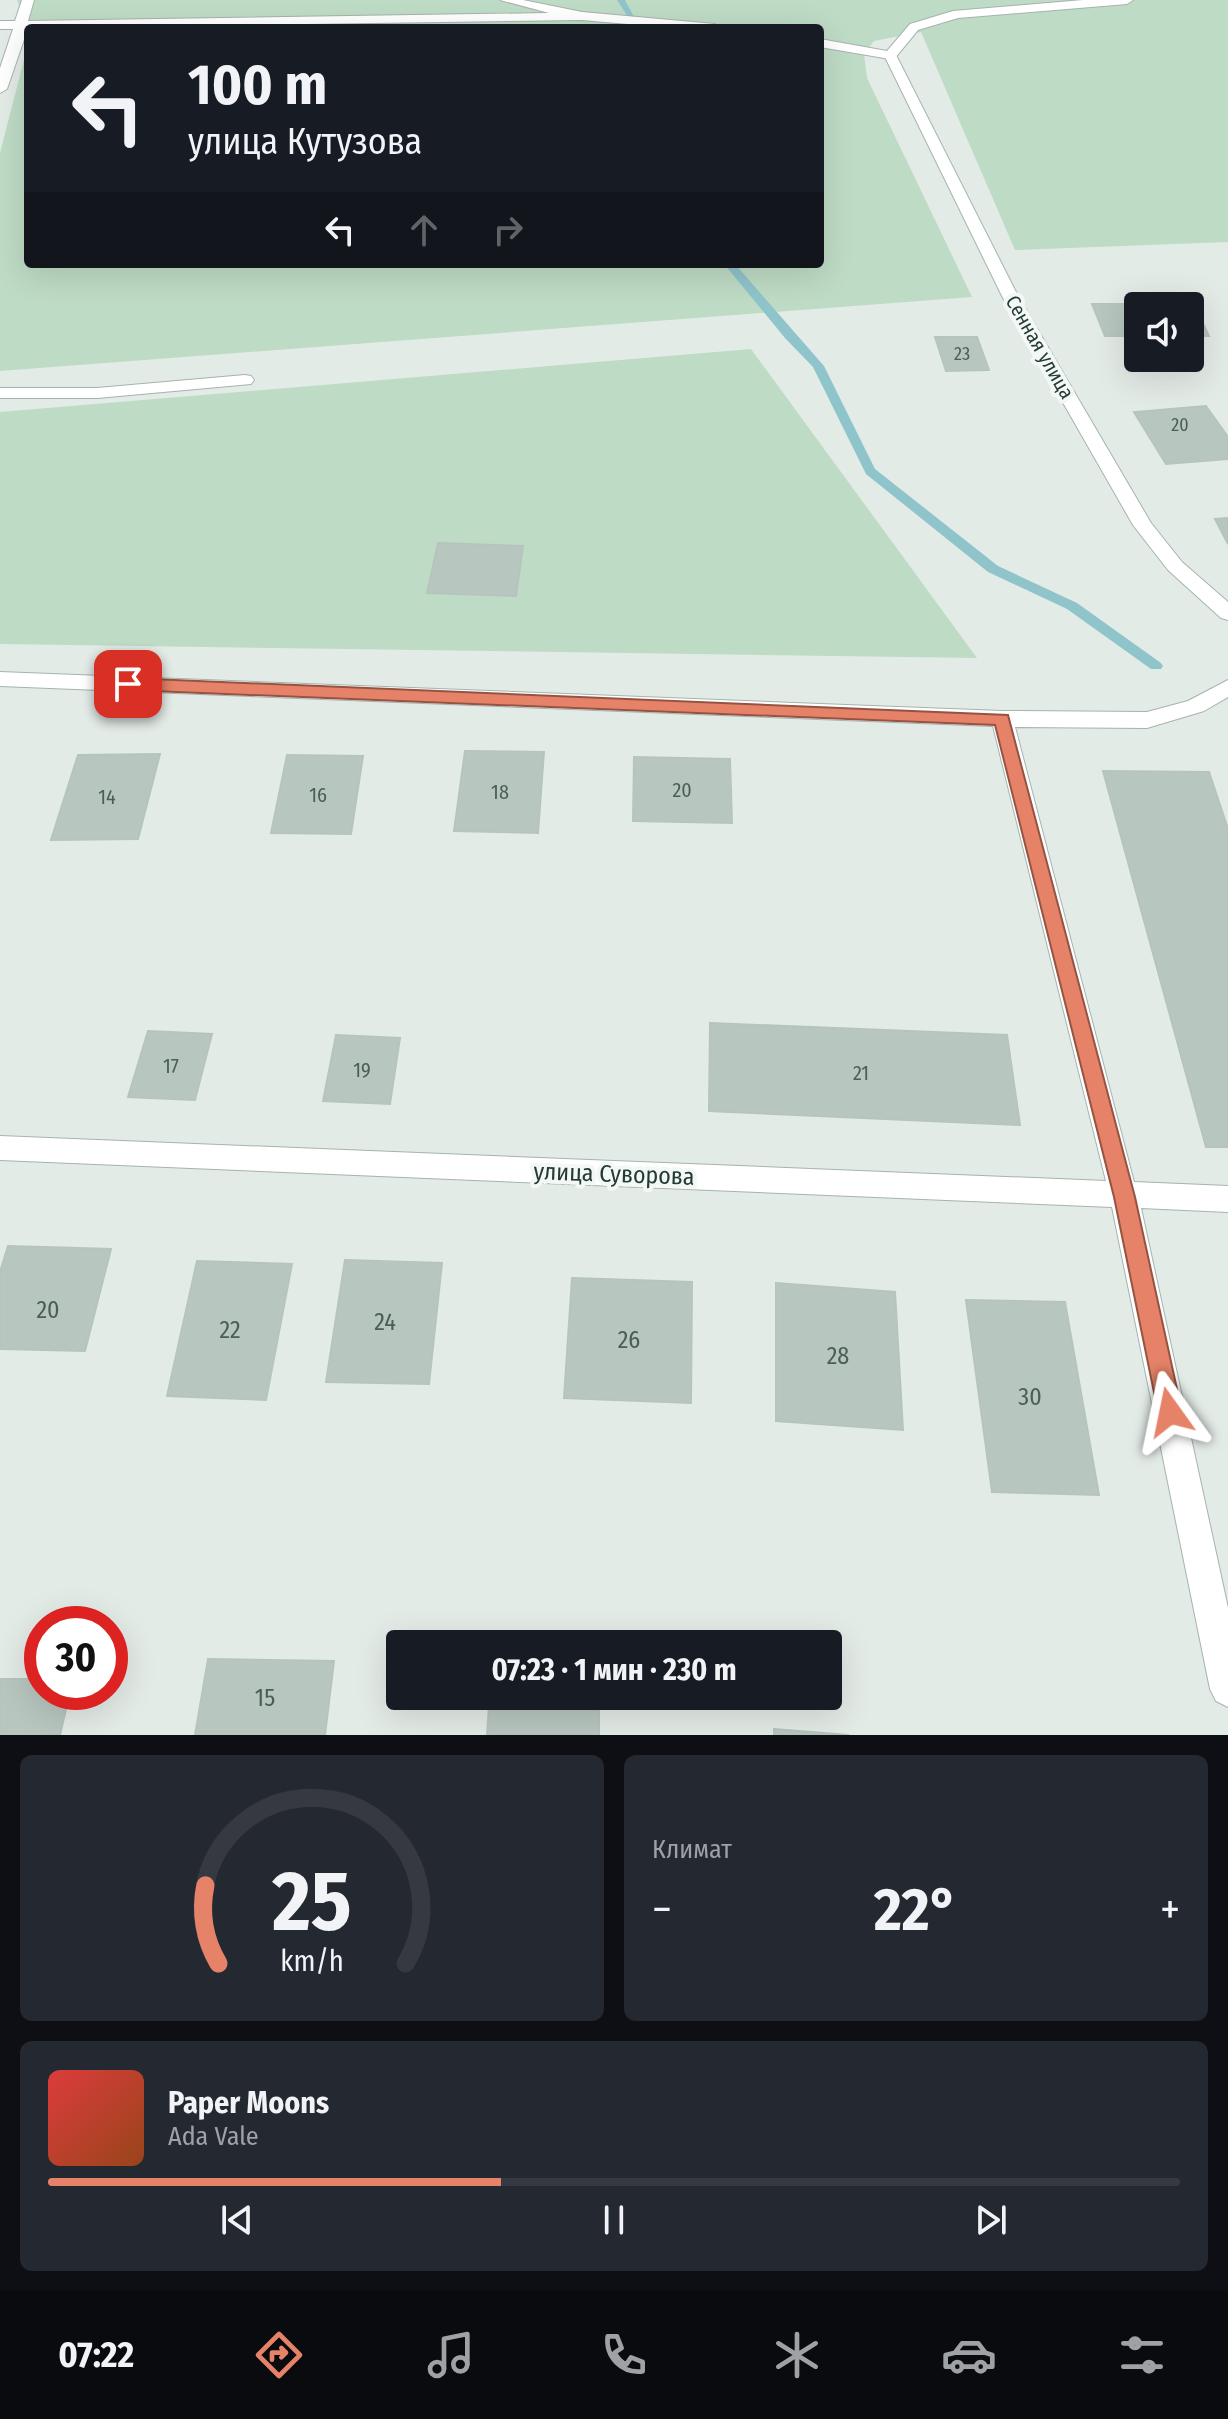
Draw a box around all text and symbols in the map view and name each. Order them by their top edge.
text: 100 m [188,52,327,119]
icon: left [56,56,160,160]
text: улица Кутузова [188,120,422,164]
icon: left [318,208,362,252]
icon: ahead [402,208,446,252]
icon: right [486,208,530,252]
street label: Сенная улица [1001,291,1079,403]
map controls [1124,292,1204,372]
button: sound [1124,292,1204,372]
house number: 23 [954,343,970,365]
house number: 20 [1171,414,1189,436]
pin [94,650,162,718]
icon: arrive [106,662,150,706]
house number: 20 [672,778,692,802]
house number: 18 [491,780,509,804]
house number: 16 [309,783,327,807]
house number: 14 [98,785,116,809]
house number: 17 [163,1054,179,1078]
house number: 19 [353,1058,371,1082]
house number: 21 [853,1061,869,1085]
street label: улица Суворова [533,1157,695,1191]
house number: 20 [36,1296,60,1324]
house number: 24 [374,1308,396,1336]
house number: 22 [219,1316,241,1344]
house number: 26 [618,1326,640,1354]
house number: 28 [827,1342,849,1370]
position arrow [1128,1370,1212,1454]
house number: 30 [1018,1383,1042,1411]
speed limit sign: 30 [24,1606,128,1710]
text: 07:23 · 1 мин · 230 m [491,1652,737,1688]
house number: 15 [255,1684,275,1712]
text: Климат [652,1834,732,1865]
text: 25 [271,1852,352,1952]
text: 22° [874,1874,958,1946]
text: − [652,1883,672,1936]
text: + [1160,1883,1180,1936]
text: km/h [280,1944,344,1979]
text: Paper Moons [168,2085,329,2121]
text: Ada Vale [168,2121,259,2152]
icon: previous [215,2198,259,2242]
icon: pause [592,2198,636,2242]
icon: next [969,2198,1013,2242]
icon: directions [251,2327,307,2383]
icon: music [423,2327,479,2383]
icon: phone [596,2327,652,2383]
icon: climate [769,2327,825,2383]
icon: car [941,2327,997,2383]
icon: filters [1114,2327,1170,2383]
text: 07:22 [58,2333,134,2377]

